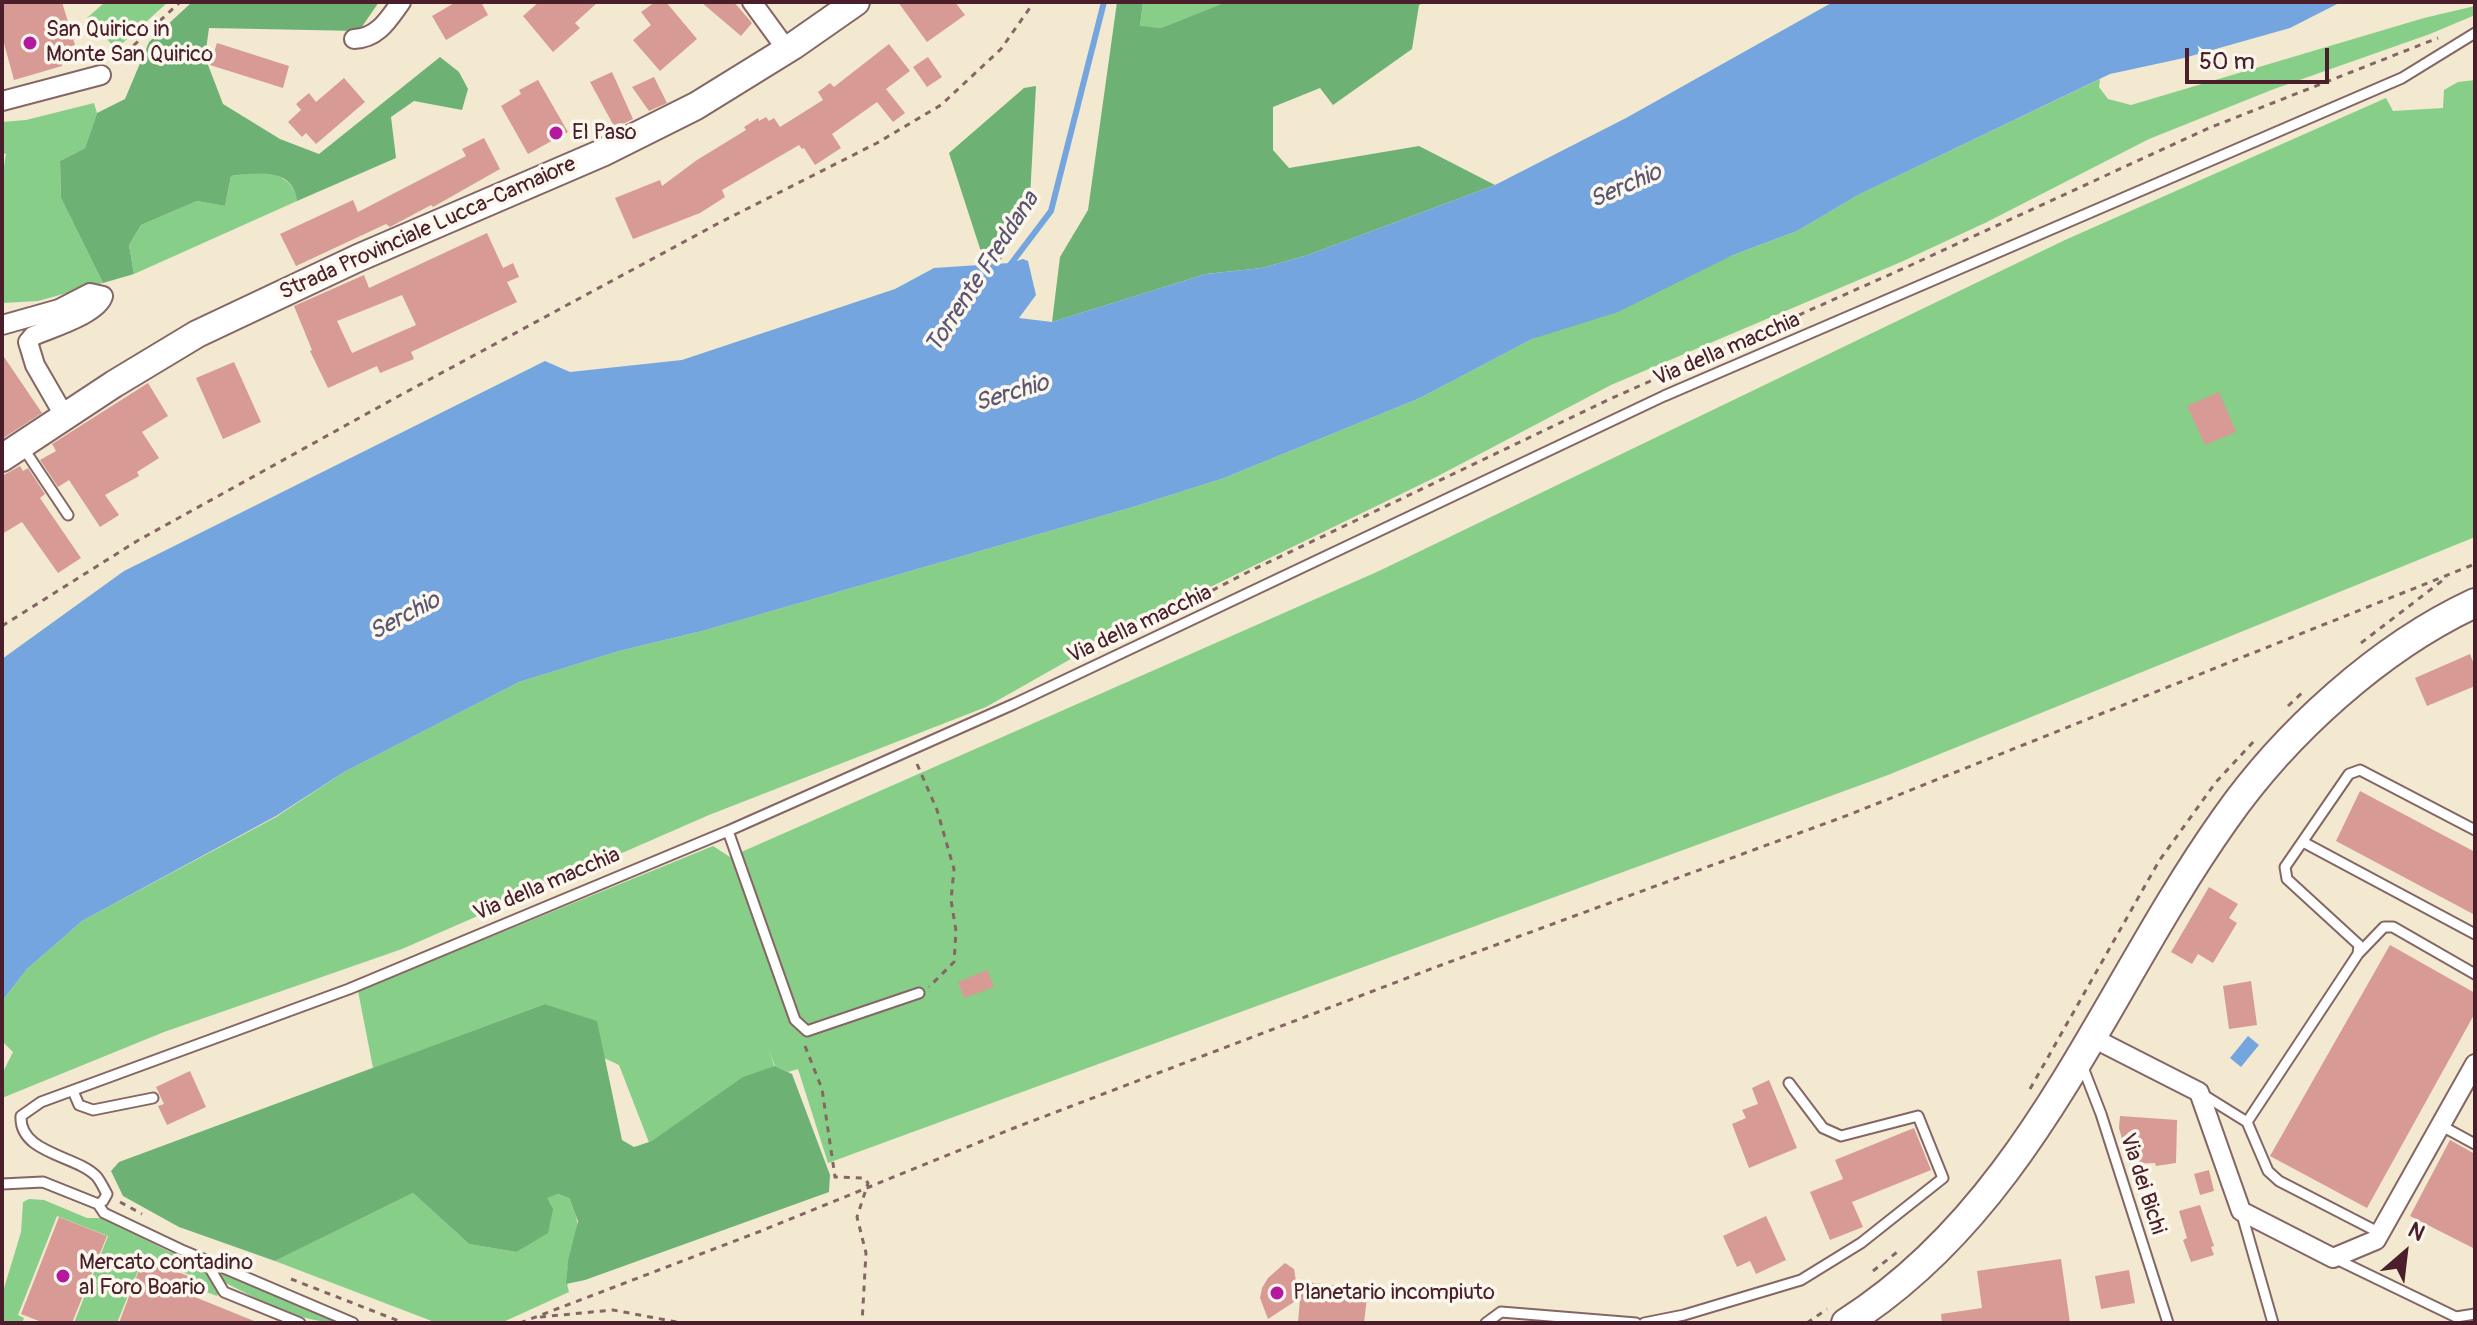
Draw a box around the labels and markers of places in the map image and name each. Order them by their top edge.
place label: San Quirico in Monte San Quirico [46,17,213,68]
marker: San Quirico in Monte San Quirico [21,34,39,52]
place label: El Paso [572,120,637,146]
marker: El Paso [547,124,565,142]
place label: Mercato contadino al Foro Boario [79,1250,253,1302]
marker: Mercato contadino al Foro Boario [54,1267,72,1285]
place label: Planetario incompiuto [1293,1280,1495,1306]
marker: Planetario incompiuto [1268,1284,1286,1302]

